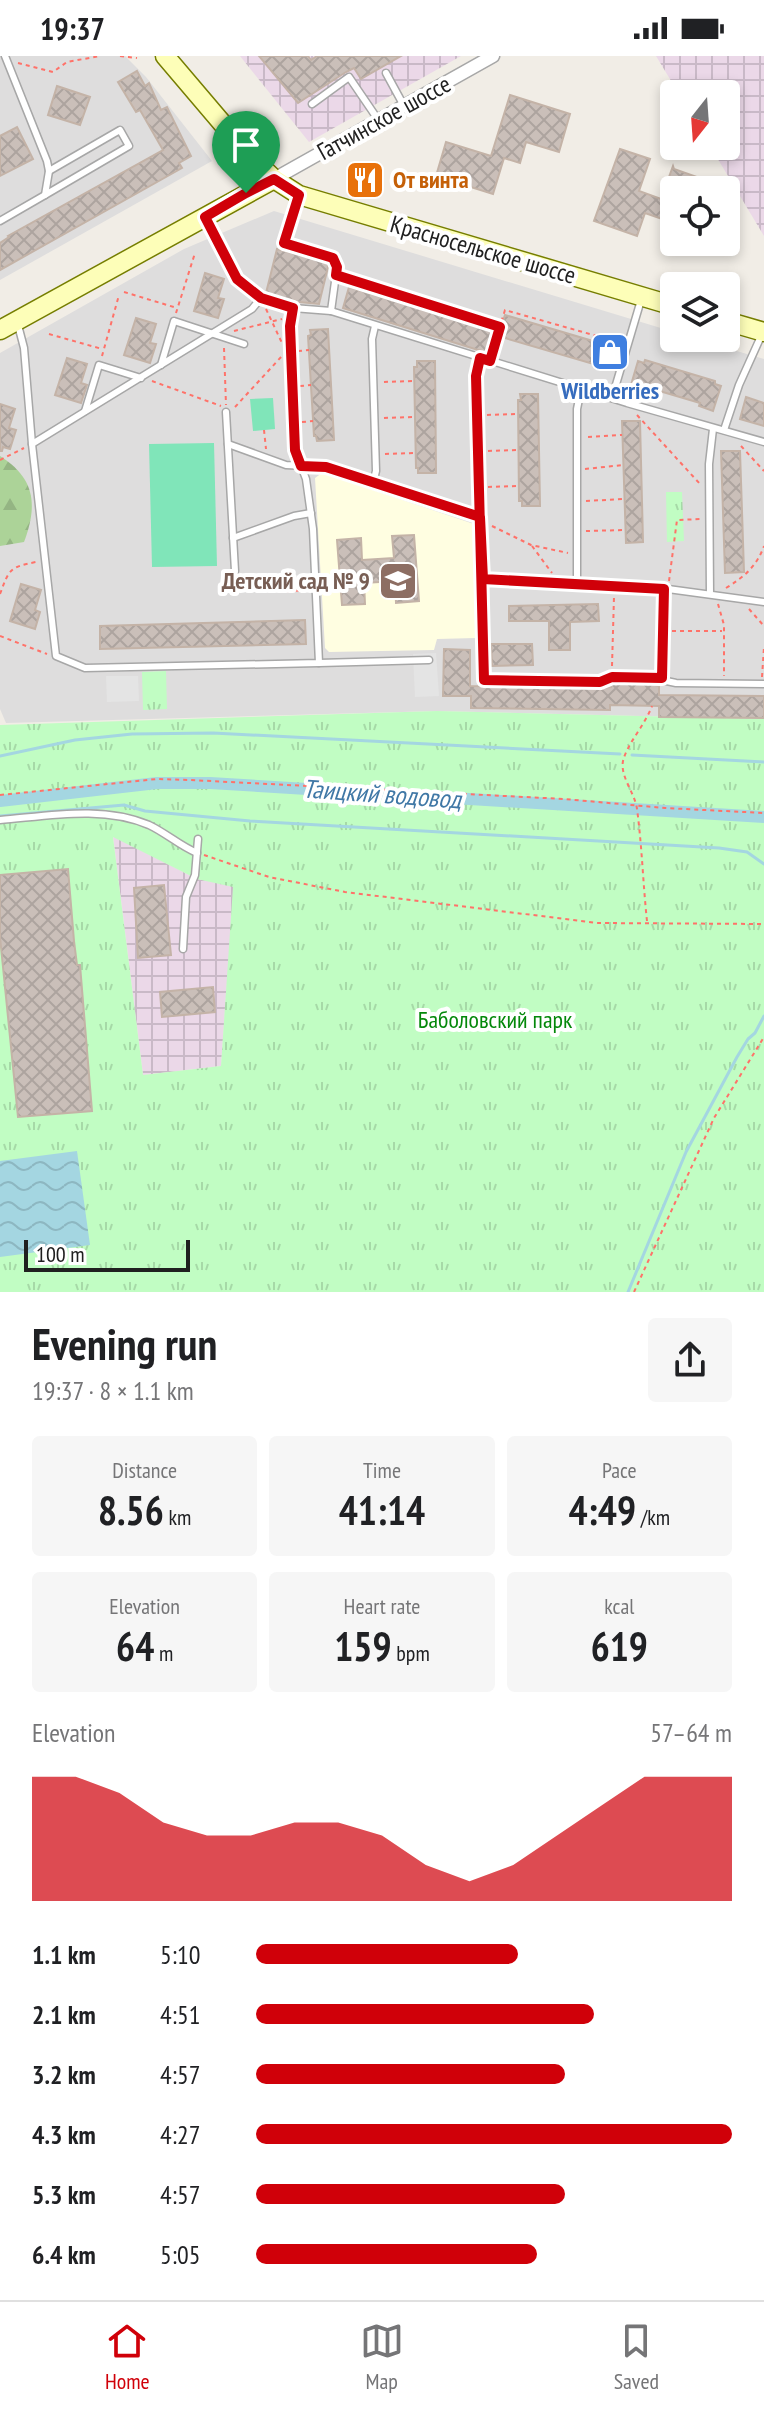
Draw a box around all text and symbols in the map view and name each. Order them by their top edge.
text: 19:37 [40,9,105,48]
street label: Гатчинское шоссе [312,68,456,167]
north arrow [660,80,740,160]
map controls [660,80,740,352]
pin [212,111,280,193]
icon: arrive [224,123,268,167]
restaurant icon: От винта [344,159,386,201]
place label: От винта [393,164,469,195]
button: locate [660,176,740,256]
street label: Красносельское шоссе [387,208,579,291]
button: layers [660,272,740,352]
shop icon: Wildberries [589,331,631,373]
place label: Wildberries [560,375,659,406]
school or university icon: Детский сад № 9 [377,560,419,602]
place label: Детский сад № 9 [222,565,370,596]
water label: Таицкий водовод [302,772,464,816]
park label: Баболовский парк [418,1004,573,1035]
scale bar [24,1236,190,1272]
text: 100 m [36,1240,85,1268]
text: Evening run [32,1315,217,1372]
button: share [648,1318,732,1402]
text: 19:37 · 8 × 1.1 km [32,1374,194,1407]
text: Distance [112,1456,177,1484]
text: Time [363,1456,401,1484]
text: Pace [602,1456,637,1484]
text: 8.56 [98,1484,164,1536]
text: 41:14 [339,1484,425,1536]
text: 4:49 [569,1484,636,1536]
text: km [164,1503,191,1531]
text: /km [636,1503,670,1531]
text: Elevation [109,1592,180,1620]
text: Heart rate [344,1592,420,1620]
text: kcal [604,1592,634,1620]
text: 64 [116,1620,154,1672]
text: 159 [334,1620,392,1672]
text: 619 [591,1620,648,1672]
text: m [154,1639,173,1667]
text: bpm [392,1639,430,1667]
text: Elevation [32,1716,115,1749]
text: 57–64 m [650,1716,732,1749]
text: 1.1 km [32,1938,96,1971]
text: 5:10 [160,1938,200,1971]
text: 2.1 km [32,1998,96,2031]
text: 4:51 [160,1998,200,2031]
text: 3.2 km [32,2058,96,2091]
text: 4:57 [160,2058,200,2091]
text: 4.3 km [32,2118,96,2151]
text: 4:27 [160,2118,200,2151]
text: 5.3 km [32,2178,96,2211]
text: 4:57 [160,2178,200,2211]
text: 6.4 km [32,2238,96,2271]
text: 5:05 [160,2238,200,2271]
tab: Home [105,2319,150,2395]
tab: Map [360,2319,404,2395]
tab: Saved [614,2319,659,2395]

